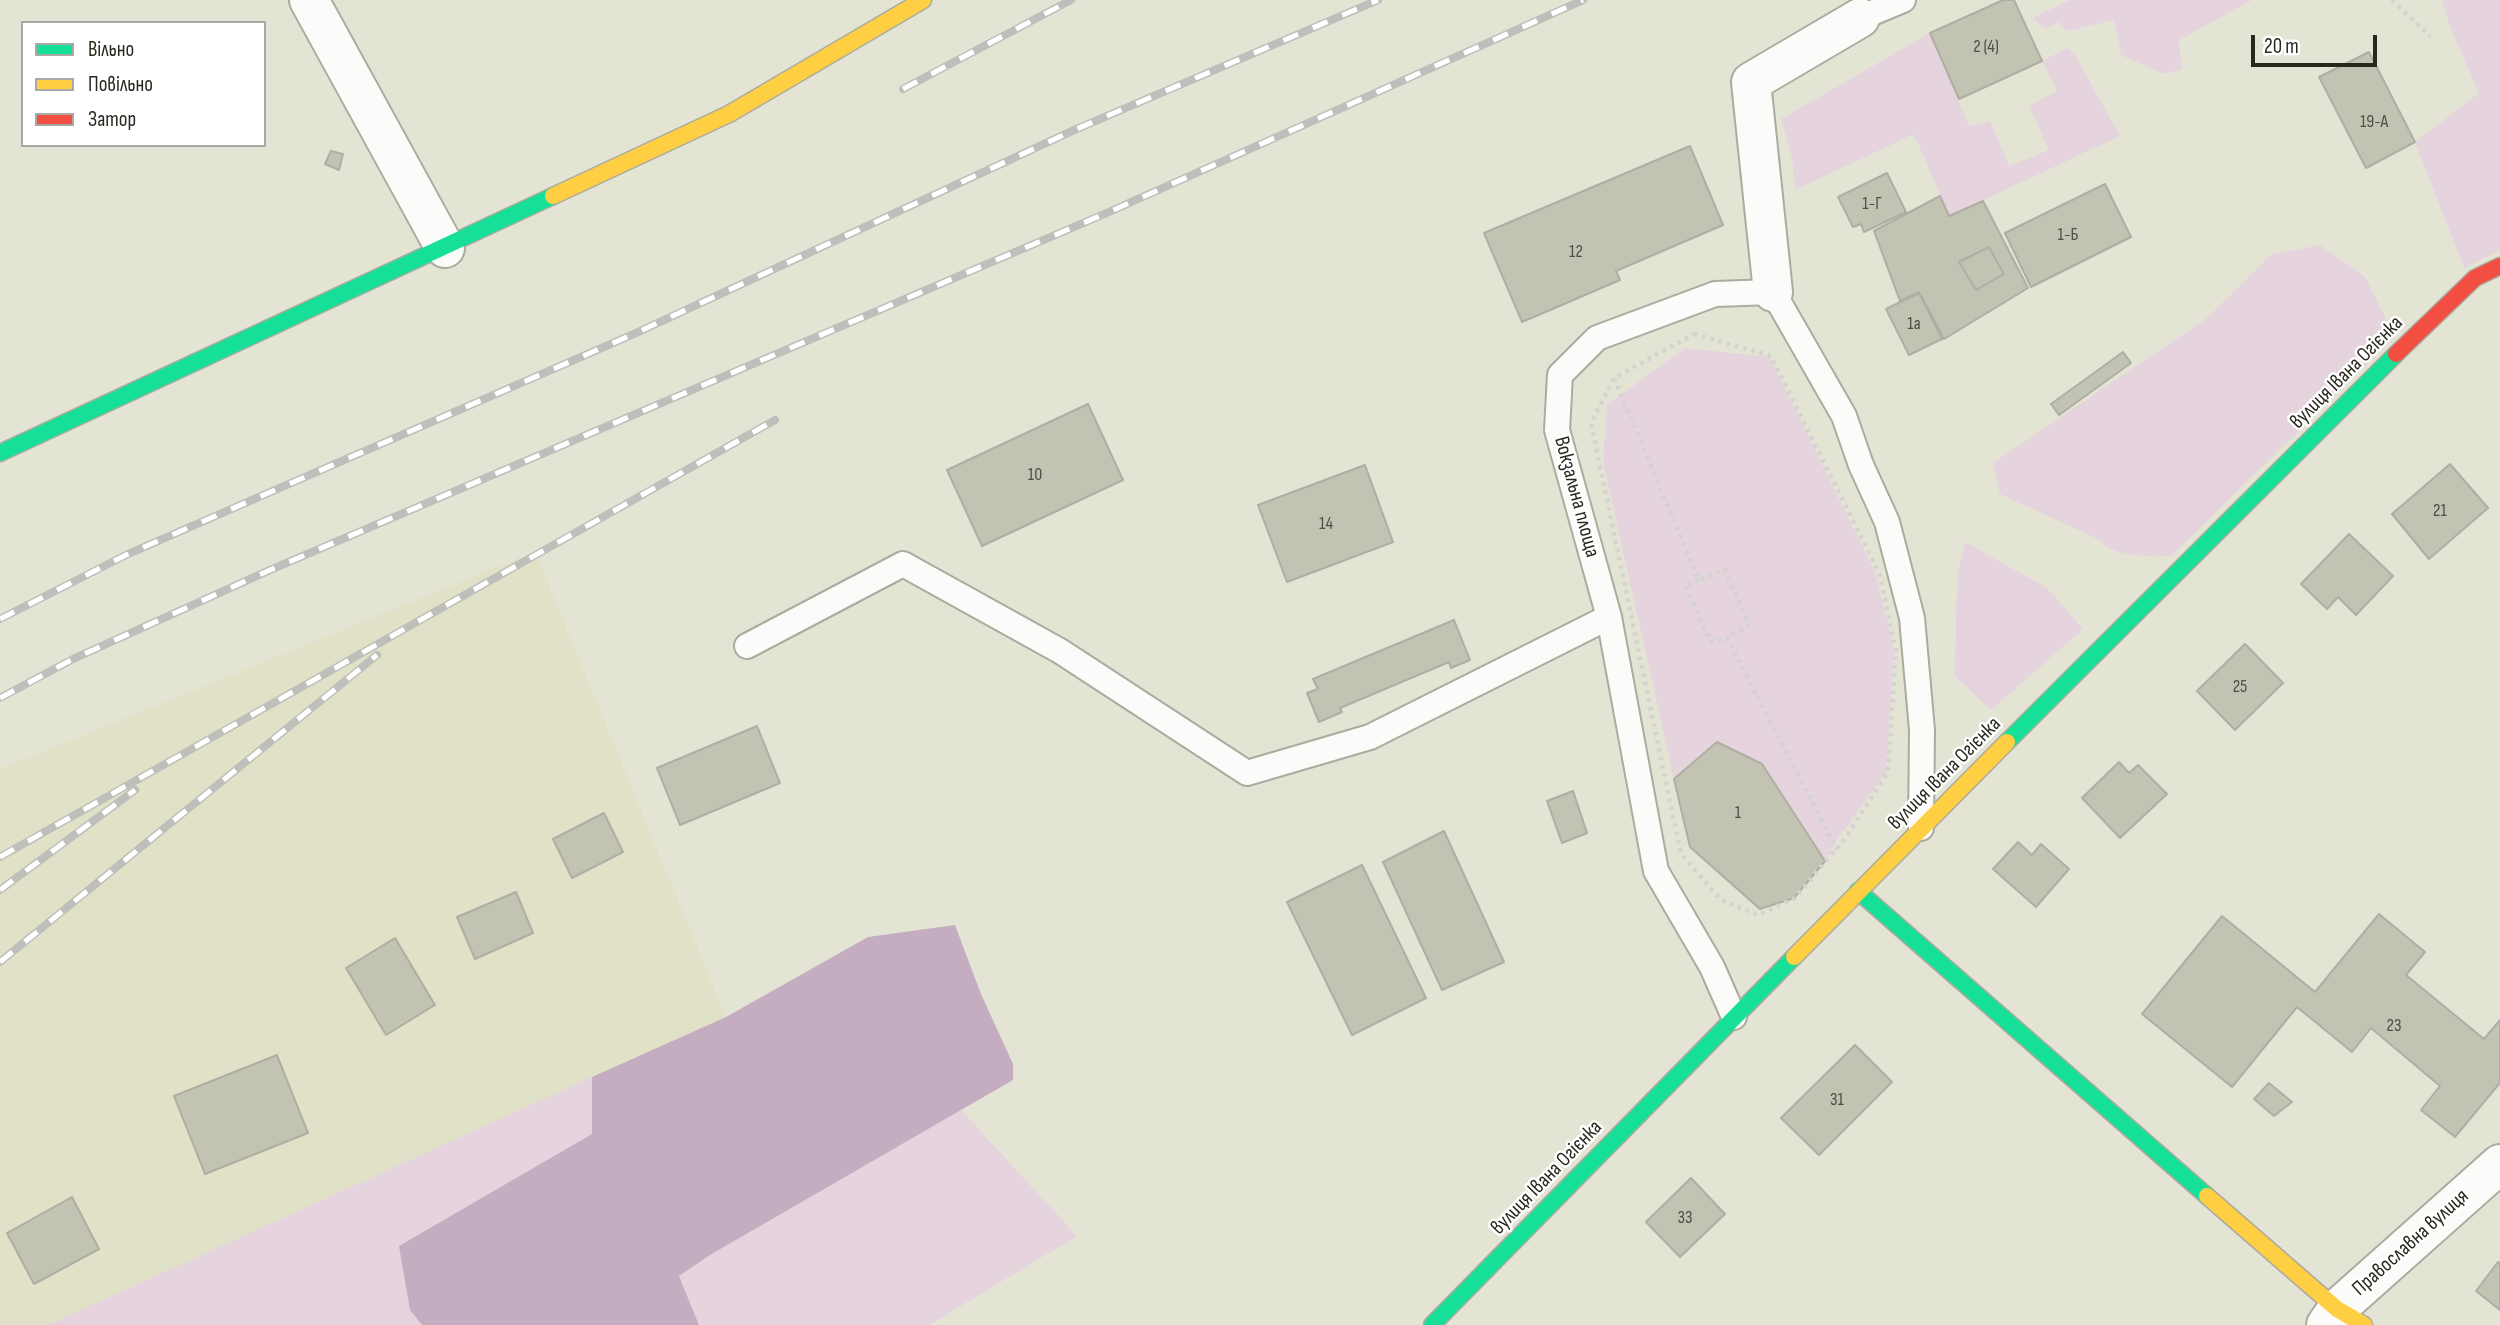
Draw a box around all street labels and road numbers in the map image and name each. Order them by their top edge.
street label: вулиця Івана Огієнка [2285,311,2409,435]
street label: Вокзальна площа [1548,434,1604,560]
street label: вулиця Івана Огієнка [1883,712,2007,836]
street label: вулиця Івана Огієнка [1486,1116,1608,1240]
street label: Православна вулиця [2348,1184,2474,1302]

